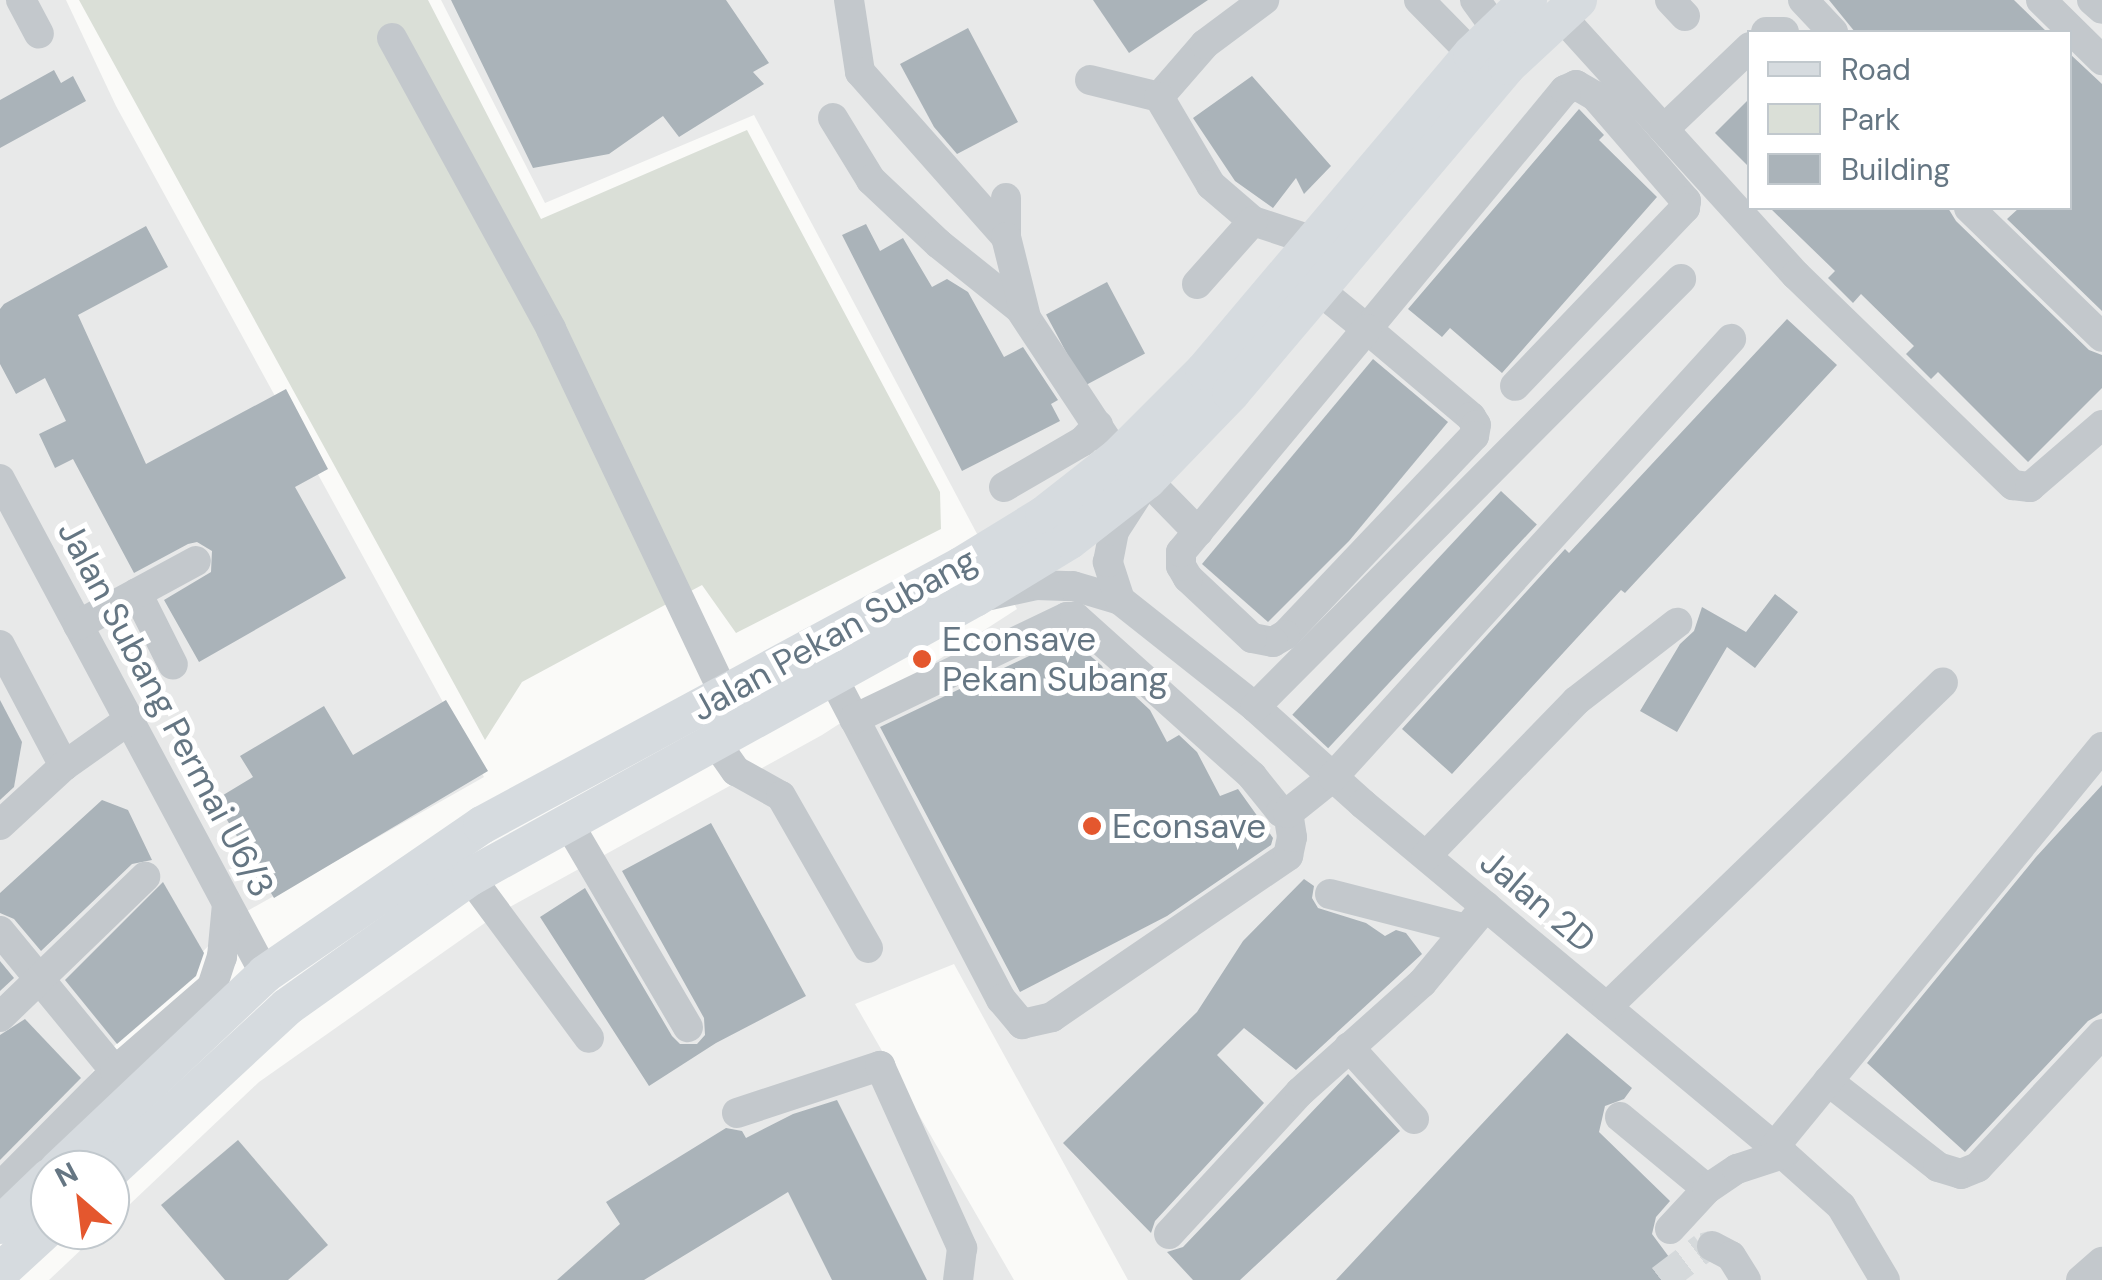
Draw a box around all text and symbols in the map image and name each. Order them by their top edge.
legend [1747,30,2072,210]
text: Road [1841,50,1911,89]
text: Park [1841,100,1900,139]
text: Building [1841,150,1950,189]
street label: Jalan Subang Permai U6/3 [49,514,283,904]
street label: Jalan Pekan Subang [684,538,984,730]
place label: Econsave Pekan Subang [942,618,1168,700]
marker: Econsave Pekan Subang [911,648,933,670]
place label: Econsave [1112,805,1266,847]
marker: Econsave [1081,815,1103,837]
street label: Jalan 2D [1472,841,1604,961]
north arrow [30,1150,130,1250]
text: N [49,1154,84,1196]

